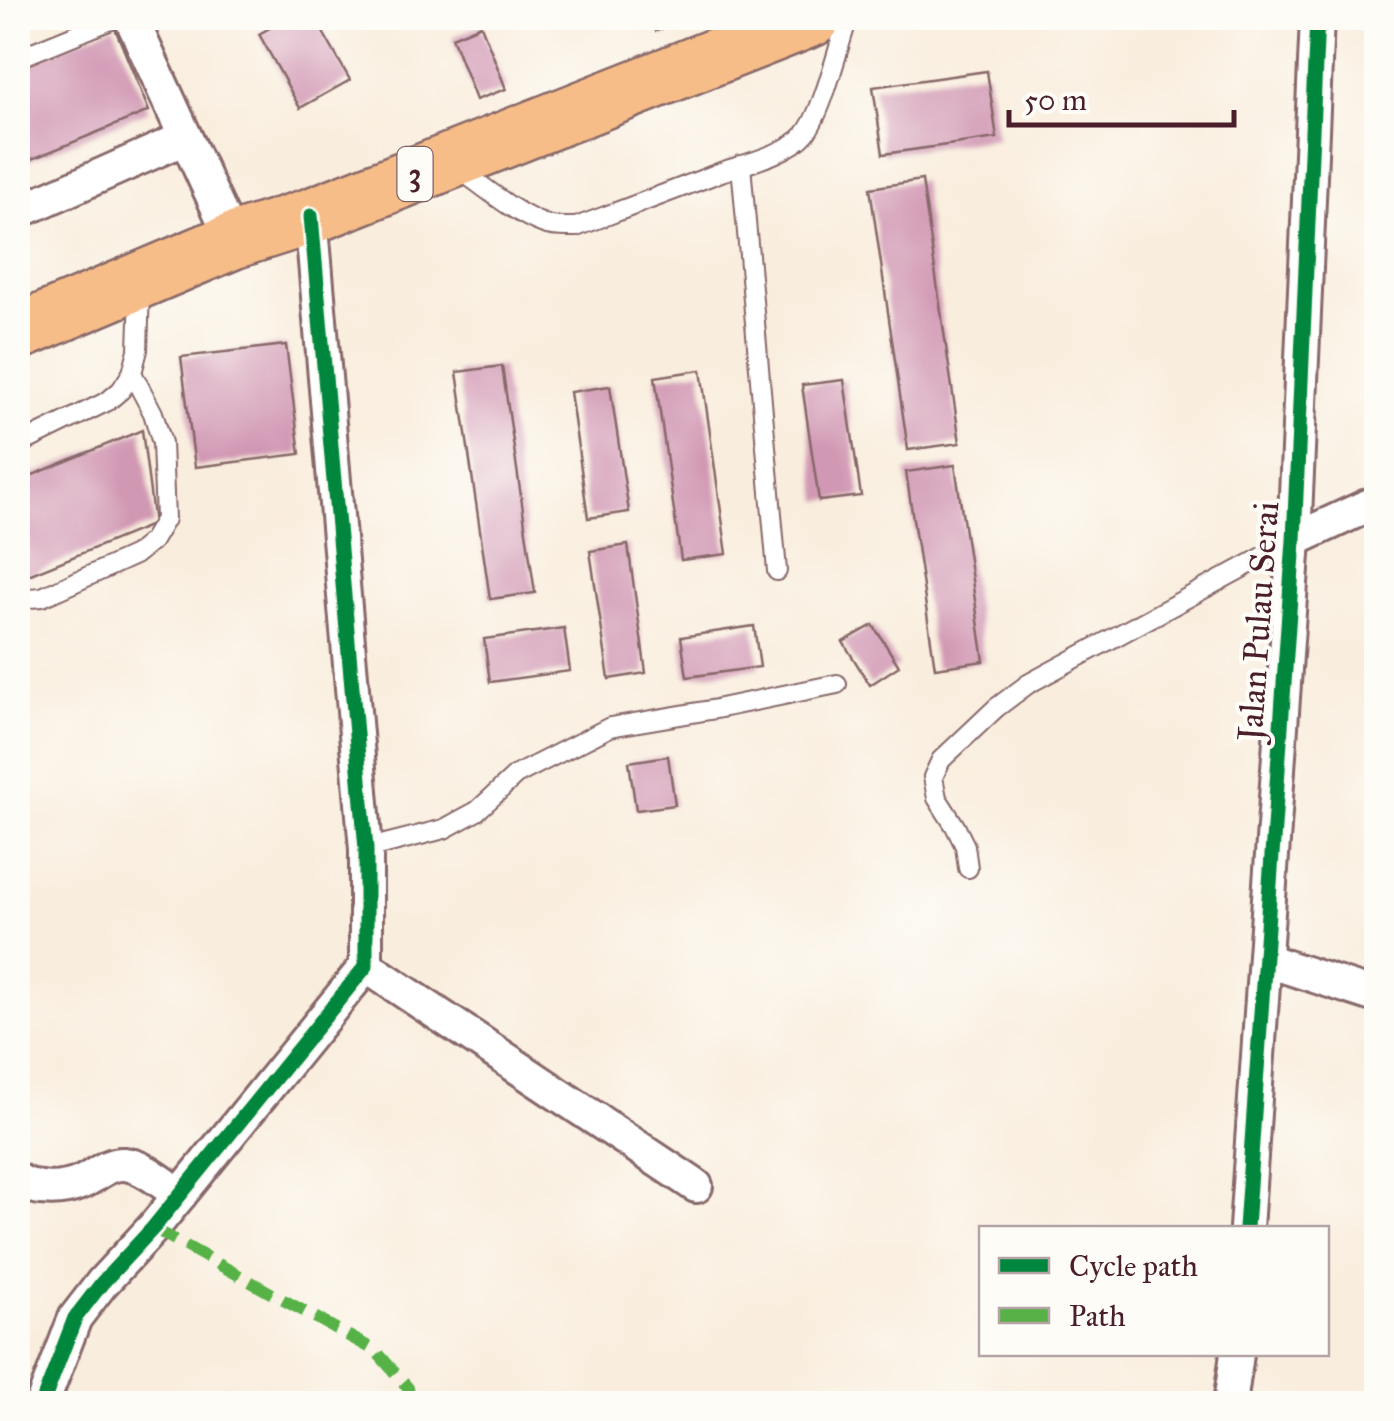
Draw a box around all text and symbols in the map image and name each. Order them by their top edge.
scale bar [1009,65,1234,127]
text: 50 m [1024,82,1087,118]
road number: 3 [398,147,432,201]
street label: Jalan Pulau Serai [1228,499,1288,746]
legend [979,1226,1329,1356]
text: Cycle path [1069,1248,1198,1284]
text: Path [1069,1298,1126,1334]

